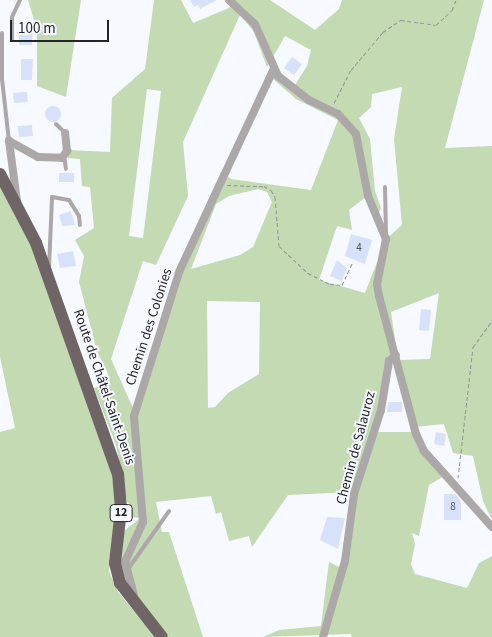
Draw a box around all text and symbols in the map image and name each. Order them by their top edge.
scale bar [12,10,111,42]
text: 100 m [18,18,56,39]
house number: 4 [356,241,362,255]
street label: Chemin des Colonies [122,266,176,388]
street label: Route de Châtel-Saint-Denis [69,307,139,467]
street label: Chemin de Salauroz [333,390,379,506]
house number: 8 [450,500,456,514]
road number: 12 [108,503,134,522]

